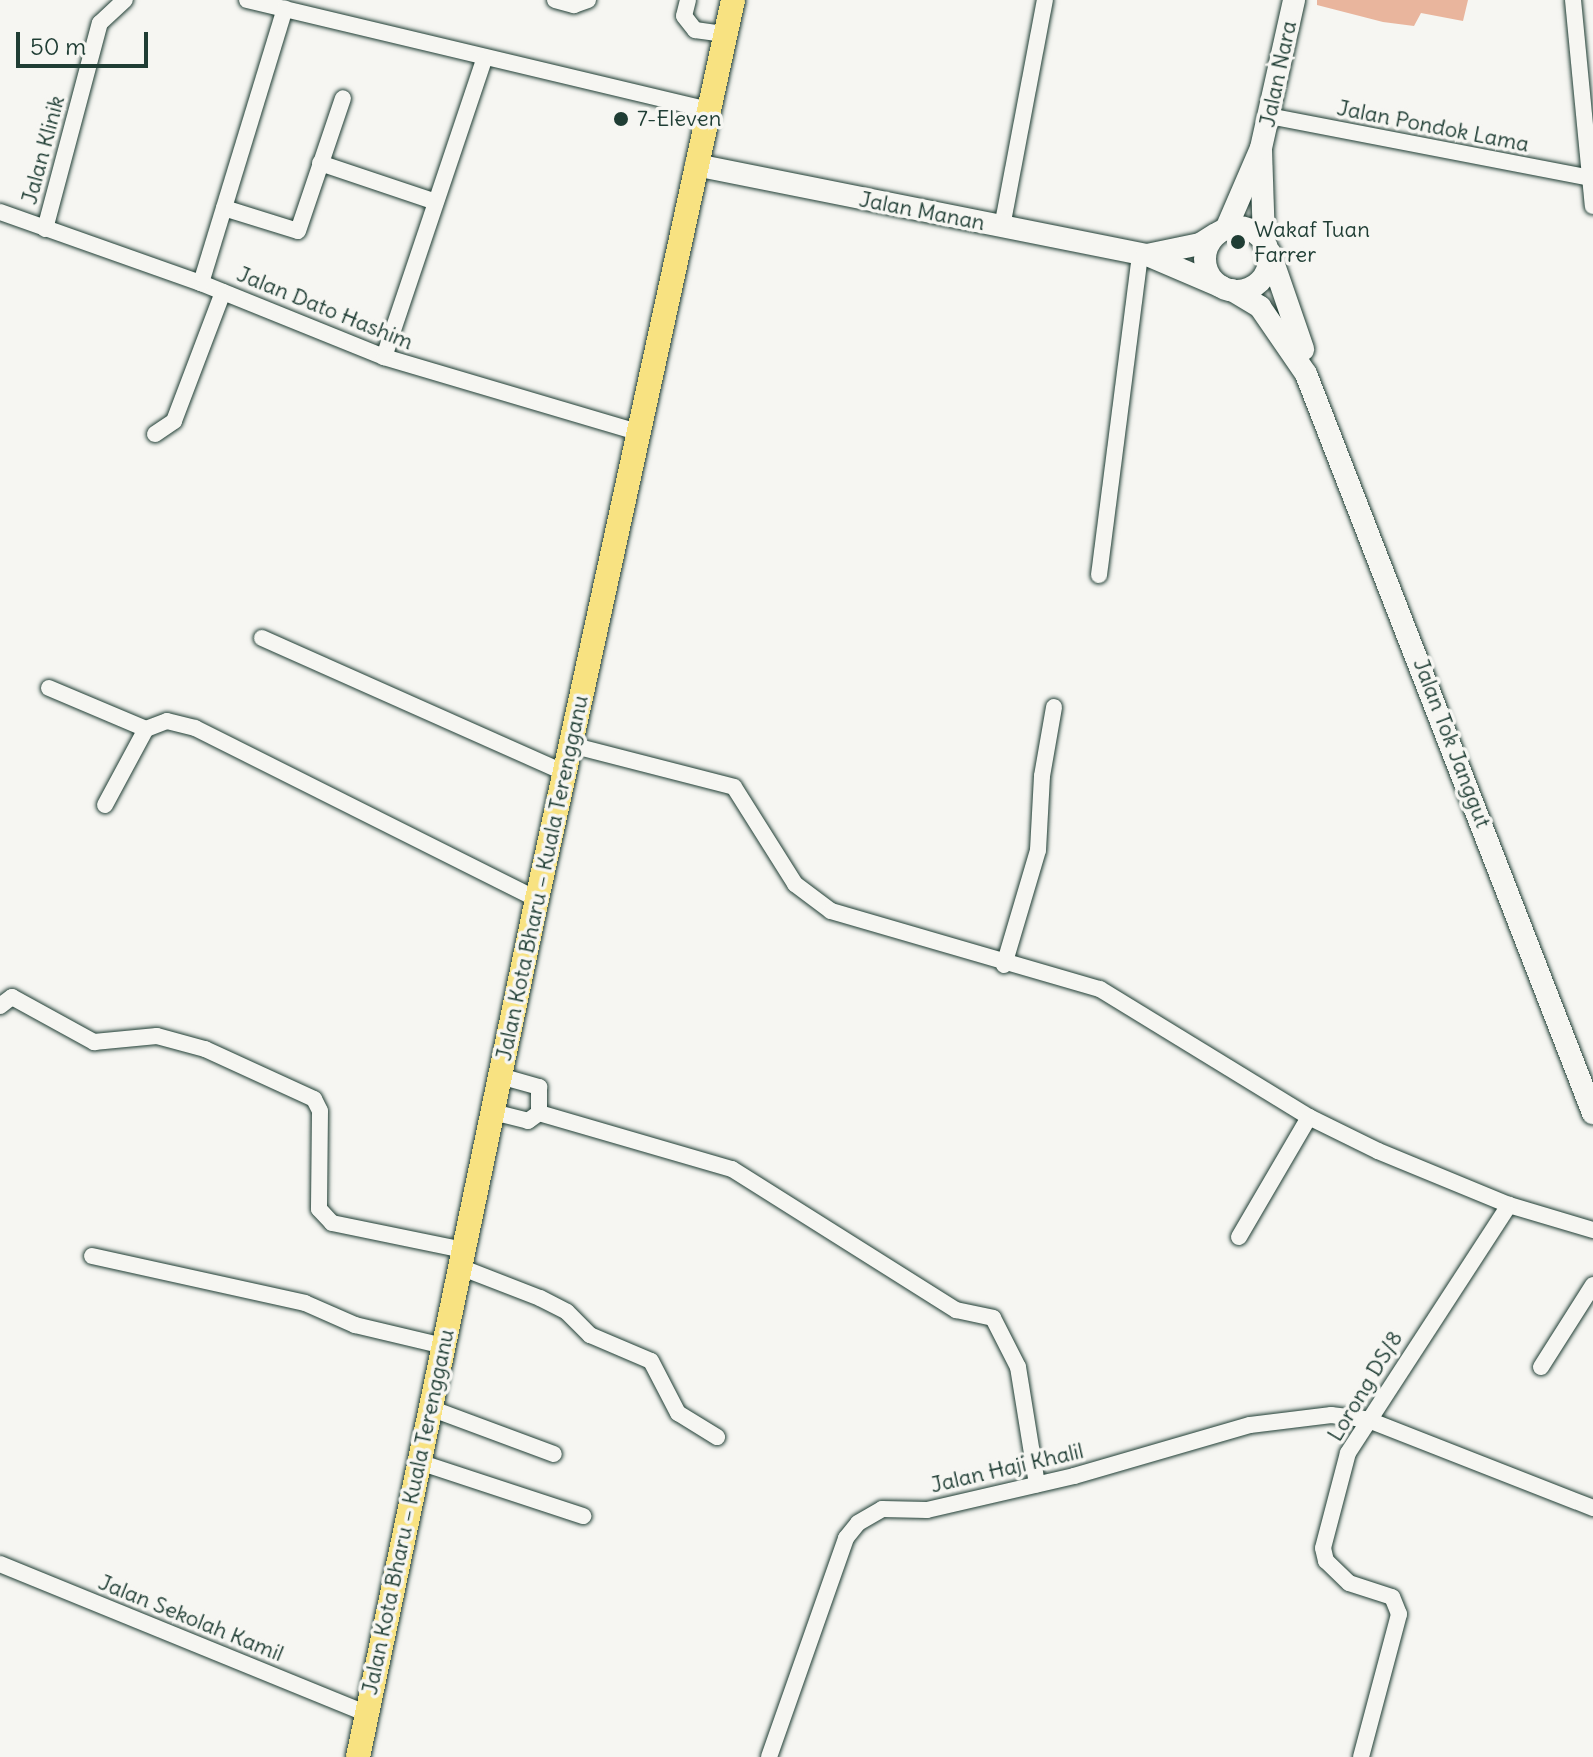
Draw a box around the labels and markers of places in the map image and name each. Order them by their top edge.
place label: 7-Eleven [637,106,721,132]
marker: 7-Eleven [612,110,630,128]
place label: Wakaf Tuan Farrer [1254,216,1370,268]
marker: Wakaf Tuan Farrer [1229,233,1247,251]

